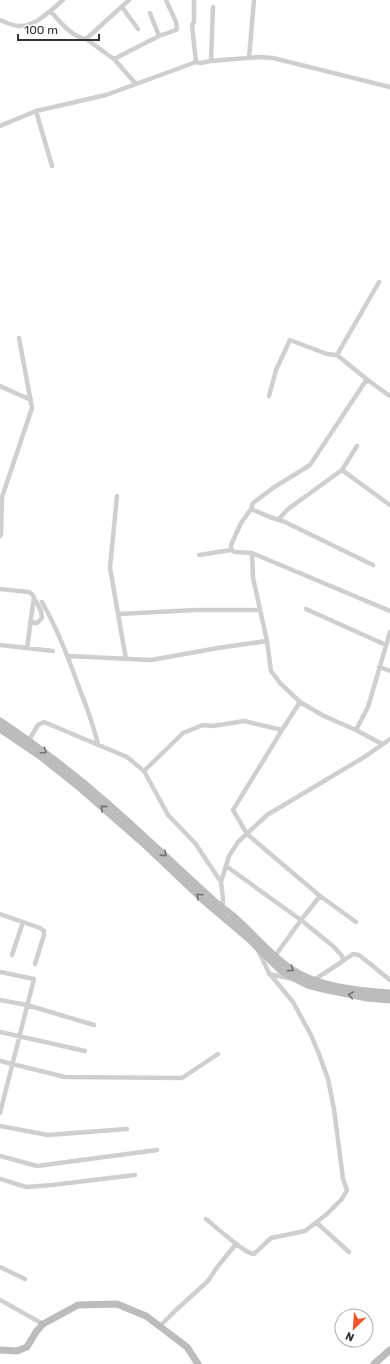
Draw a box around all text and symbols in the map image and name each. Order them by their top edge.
scale bar [18,16,99,42]
text: 100 m [24,23,58,37]
one-way arrow [39,746,46,753]
one-way arrow [101,806,108,813]
one-way arrow [159,849,167,856]
one-way arrow [196,894,204,901]
one-way arrow [287,964,294,971]
one-way arrow [348,992,354,1000]
north arrow [334,1308,374,1348]
text: N [344,1329,356,1344]

